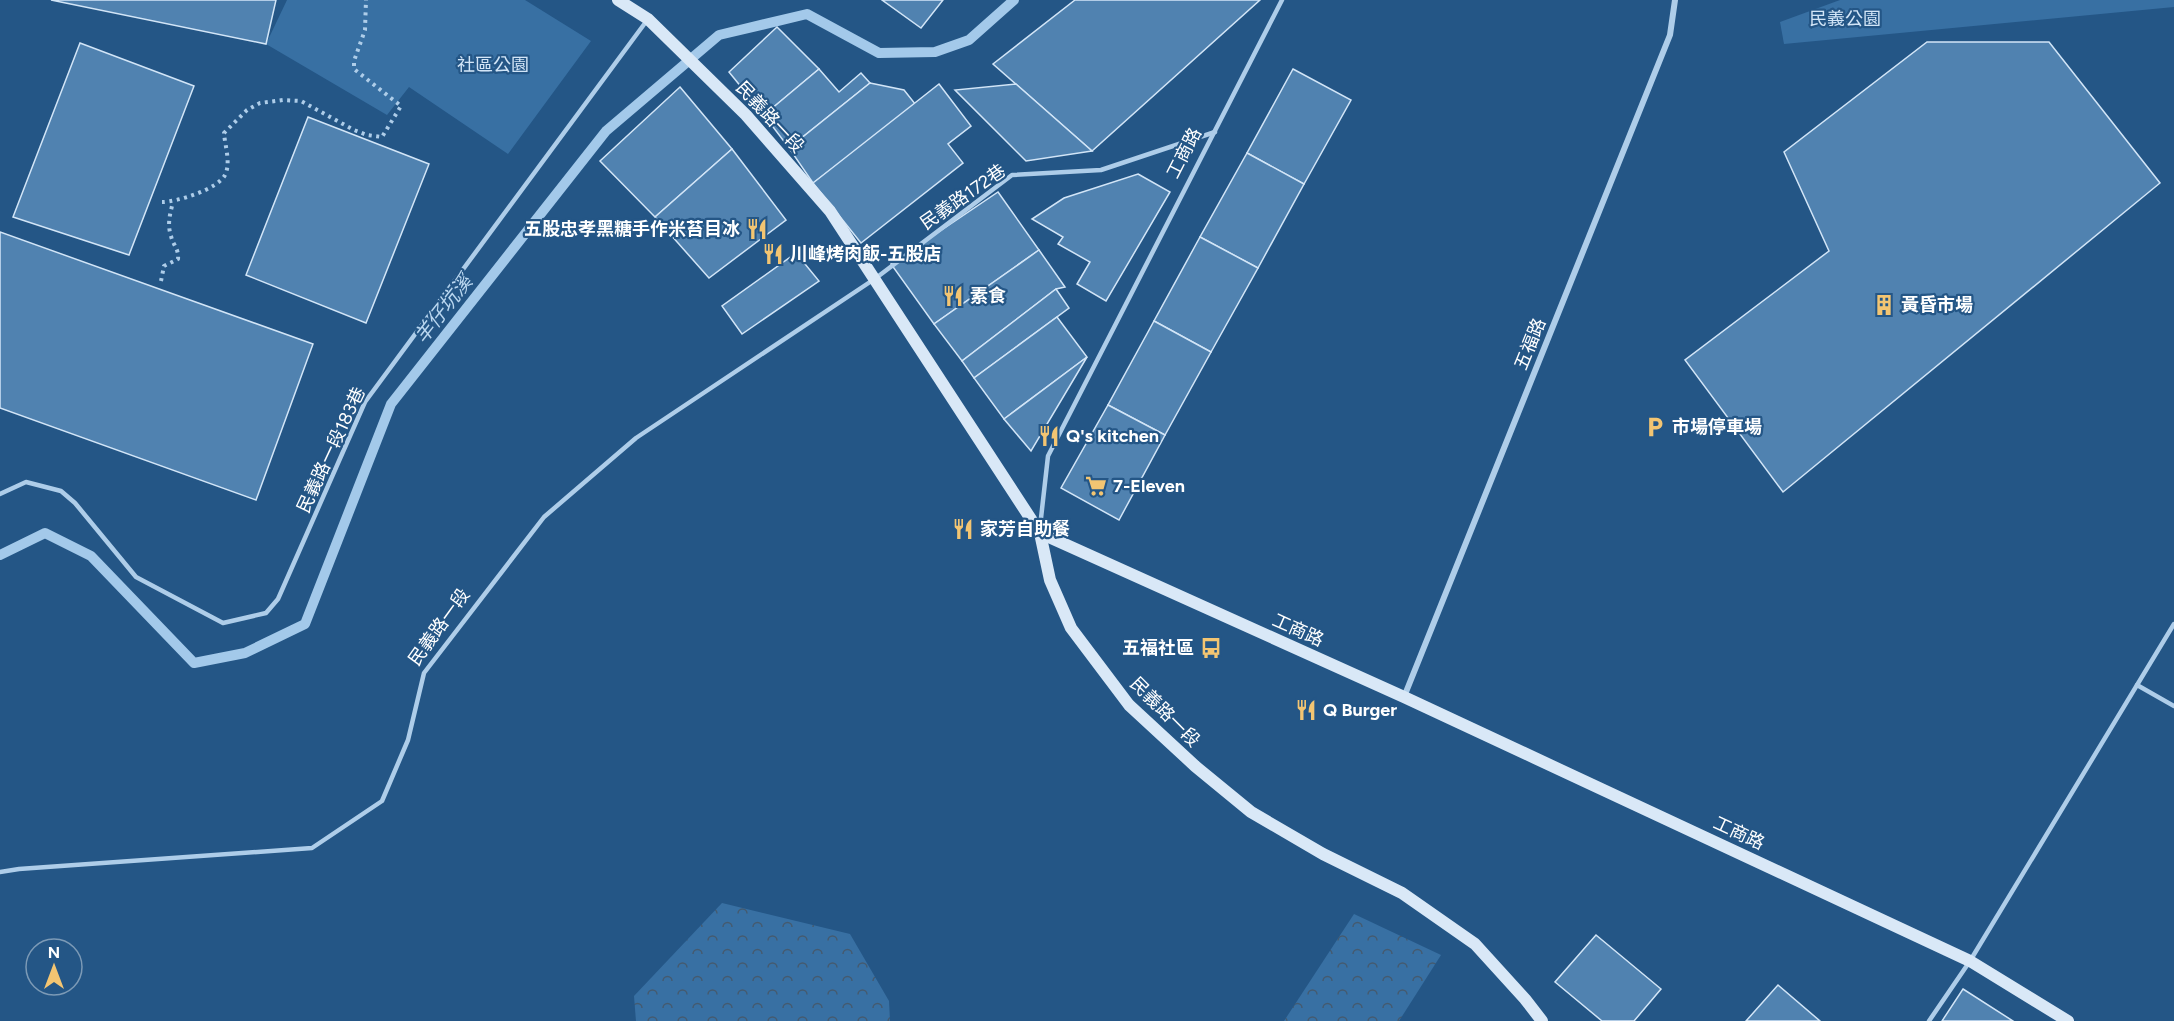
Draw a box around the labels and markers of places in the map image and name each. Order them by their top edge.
restaurant icon: 五股忠孝黑糖手作米苔目冰 [745,217,769,241]
place label: 五股忠孝黑糖手作米苔目冰 [524,218,740,240]
restaurant icon: 川峰烤肉飯-五股店 [761,242,785,266]
place label: 川峰烤肉飯-五股店 [790,243,941,265]
restaurant icon: 素食 [941,284,965,308]
place label: 素食 [970,285,1006,307]
building icon: 黃昏市場 [1872,293,1896,317]
place label: 黃昏市場 [1901,294,1973,316]
parking icon: 市場停車場 [1643,415,1667,439]
place label: 市場停車場 [1672,416,1762,438]
restaurant icon: Q's kitchen [1037,424,1061,448]
place label: Q's kitchen [1066,425,1159,447]
supermarket icon: 7-Eleven [1084,474,1108,498]
place label: 7-Eleven [1113,475,1185,497]
restaurant icon: 家芳自助餐 [951,517,975,541]
place label: 家芳自助餐 [980,518,1070,540]
bus stop icon: 五福社區 [1199,636,1223,660]
place label: 五福社區 [1122,637,1194,659]
restaurant icon: Q Burger [1294,698,1318,722]
place label: Q Burger [1323,699,1397,721]

